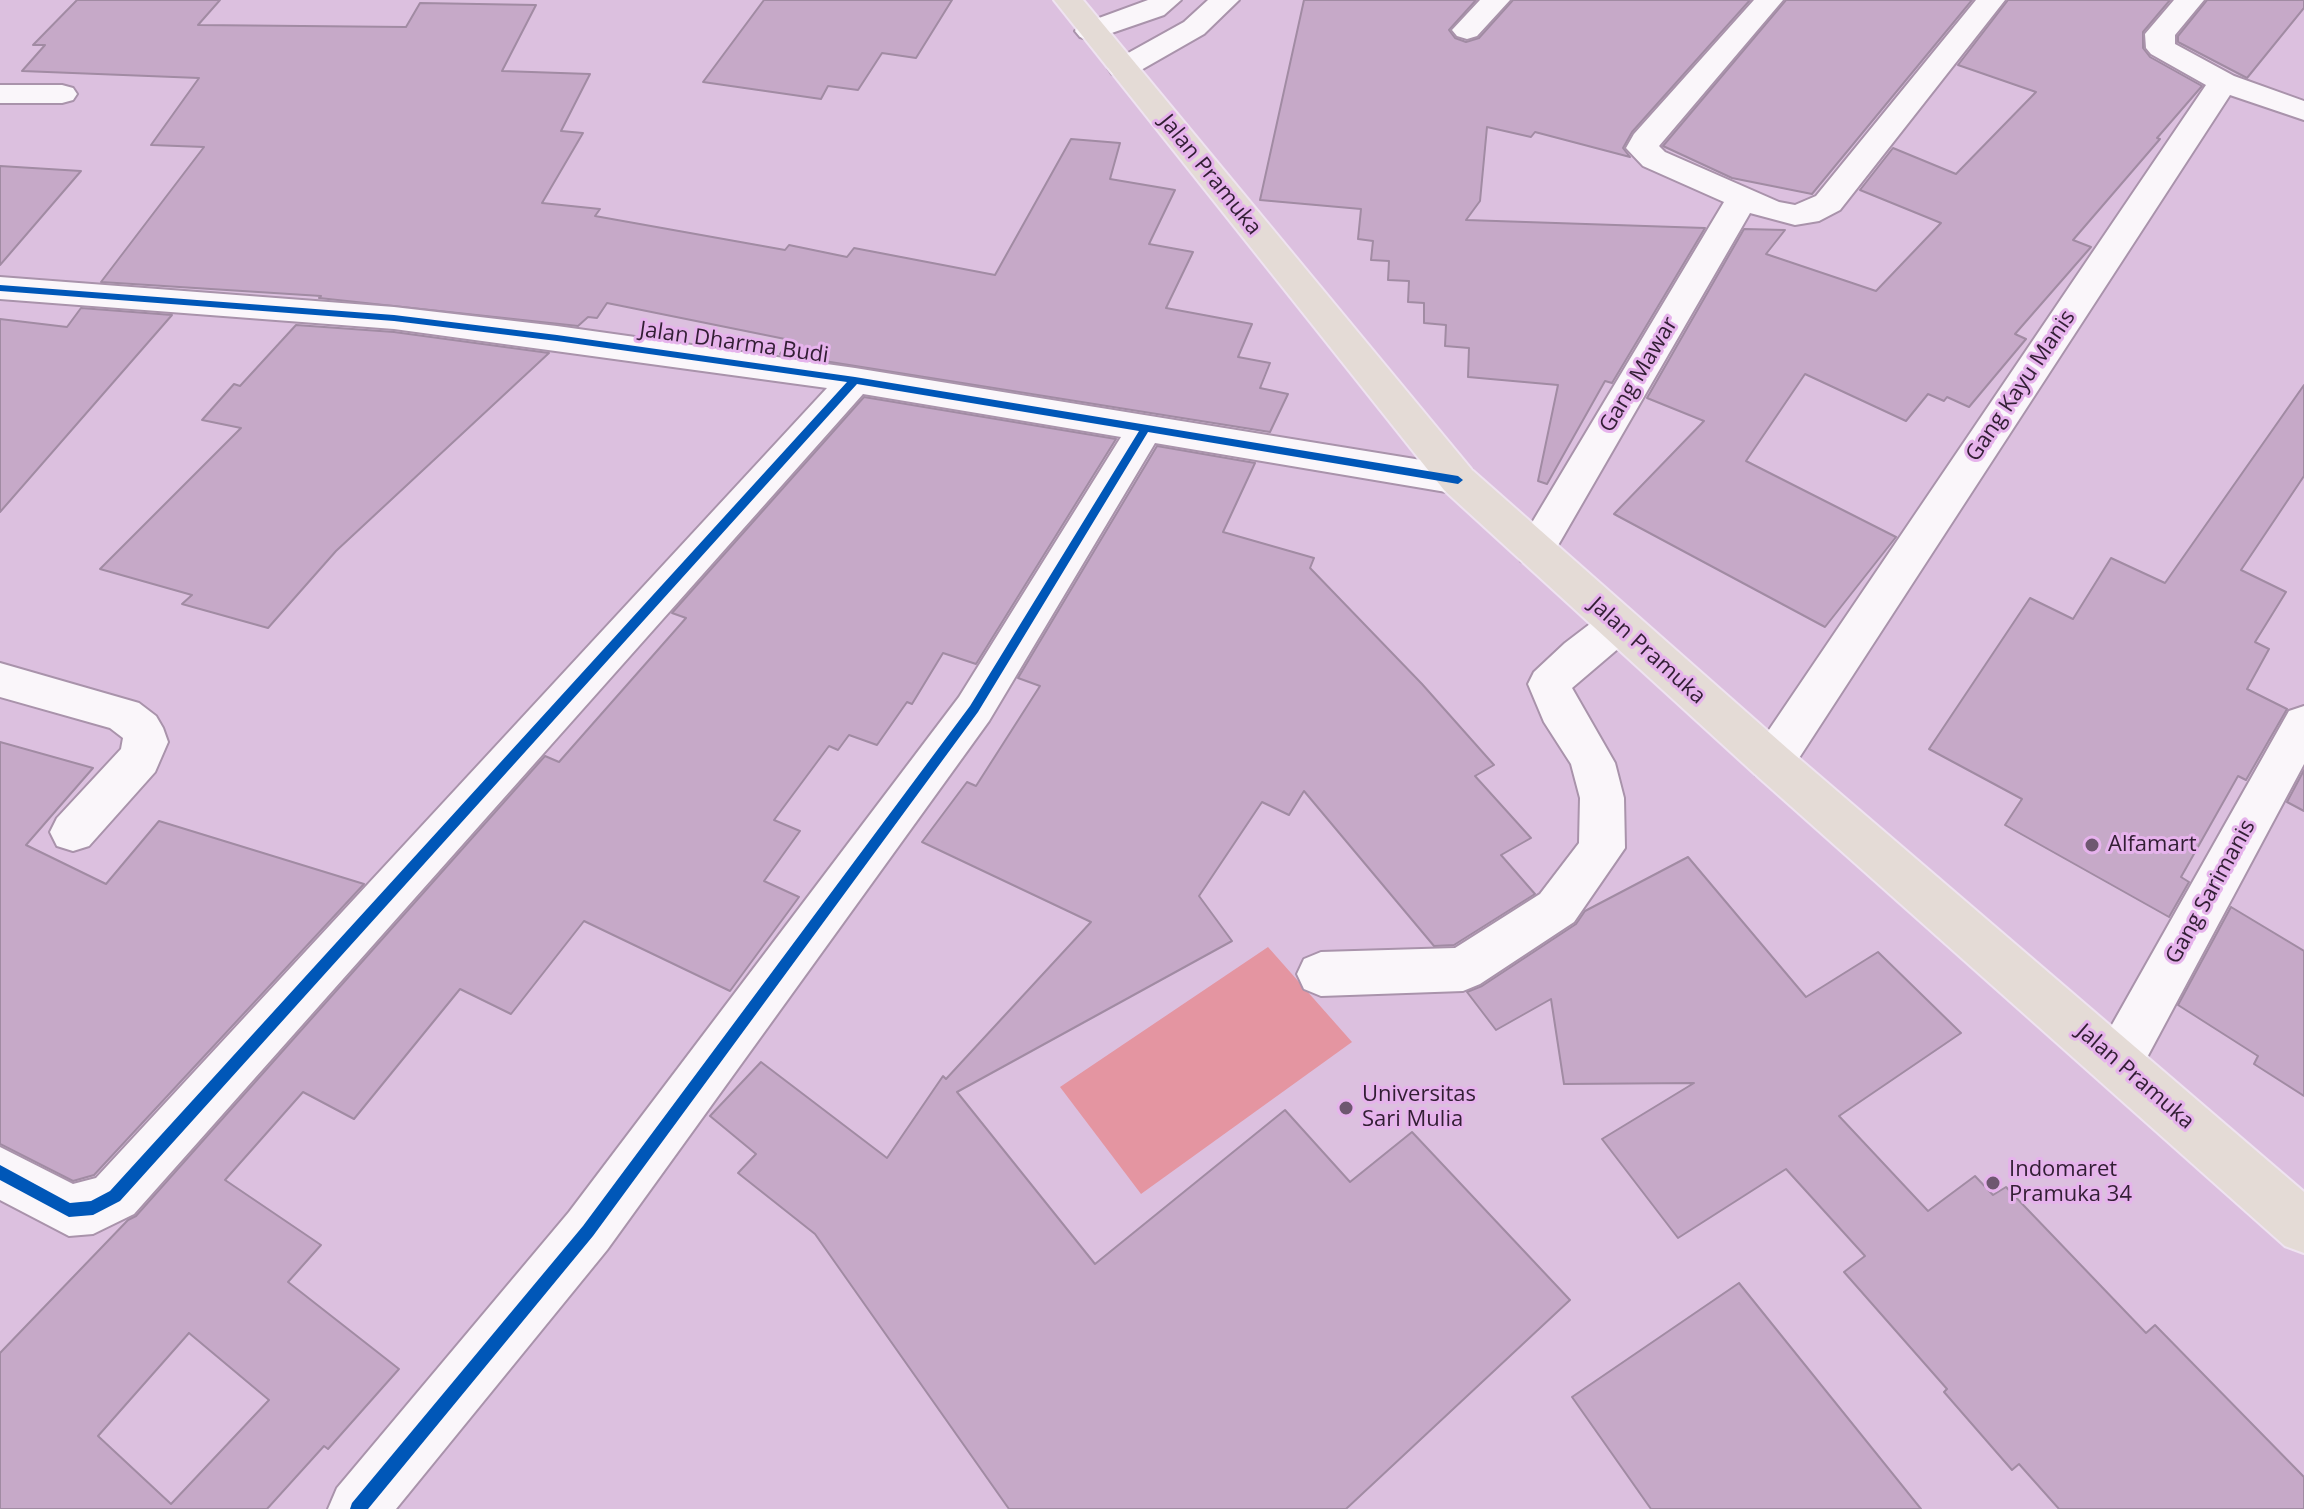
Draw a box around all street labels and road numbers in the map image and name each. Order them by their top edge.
street label: Jalan Pramuka [1153,109,1267,241]
street label: Gang Kayu Manis [1961,305,2081,467]
street label: Gang Mawar [1594,313,1684,437]
street label: Jalan Dharma Budi [638,317,830,369]
street label: Jalan Pramuka [1583,592,1711,710]
street label: Gang Sarimanis [2161,815,2261,969]
street label: Jalan Pramuka [2071,1019,2199,1135]

